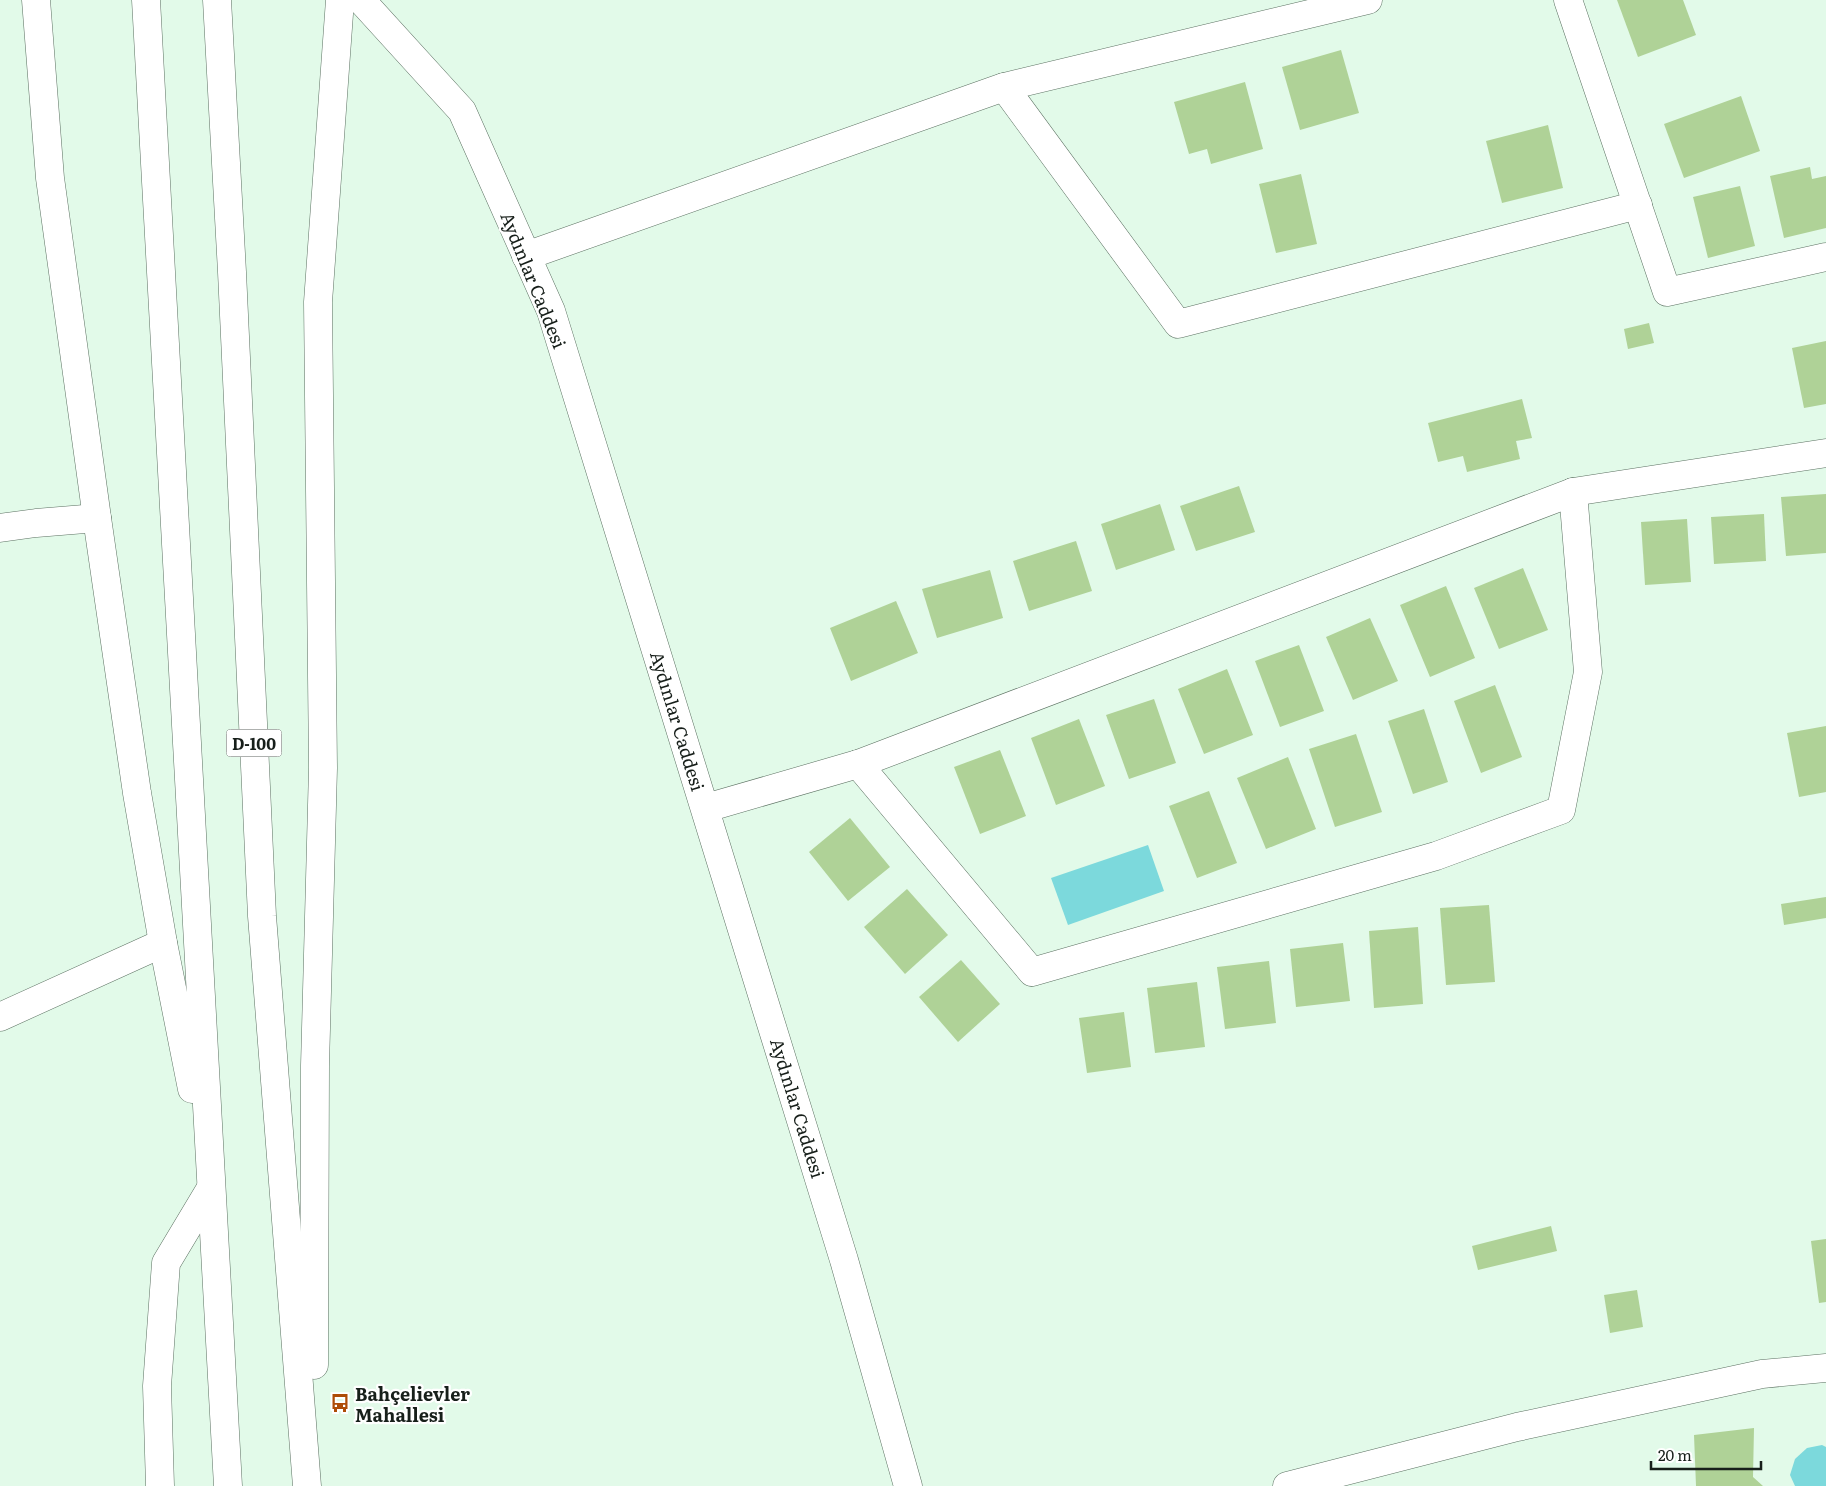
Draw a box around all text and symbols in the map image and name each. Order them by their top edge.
street label: Aydınlar Caddesi [494,208,574,352]
street label: Aydınlar Caddesi [644,648,712,794]
road number: D-100 [226,730,282,756]
street label: Aydınlar Caddesi [764,1035,832,1181]
place label: Bahçelievler Mahallesi [355,1380,470,1428]
bus stop icon: Bahçelievler Mahallesi [329,1392,351,1414]
scale bar [1651,1438,1761,1470]
text: 20 m [1658,1443,1692,1466]

